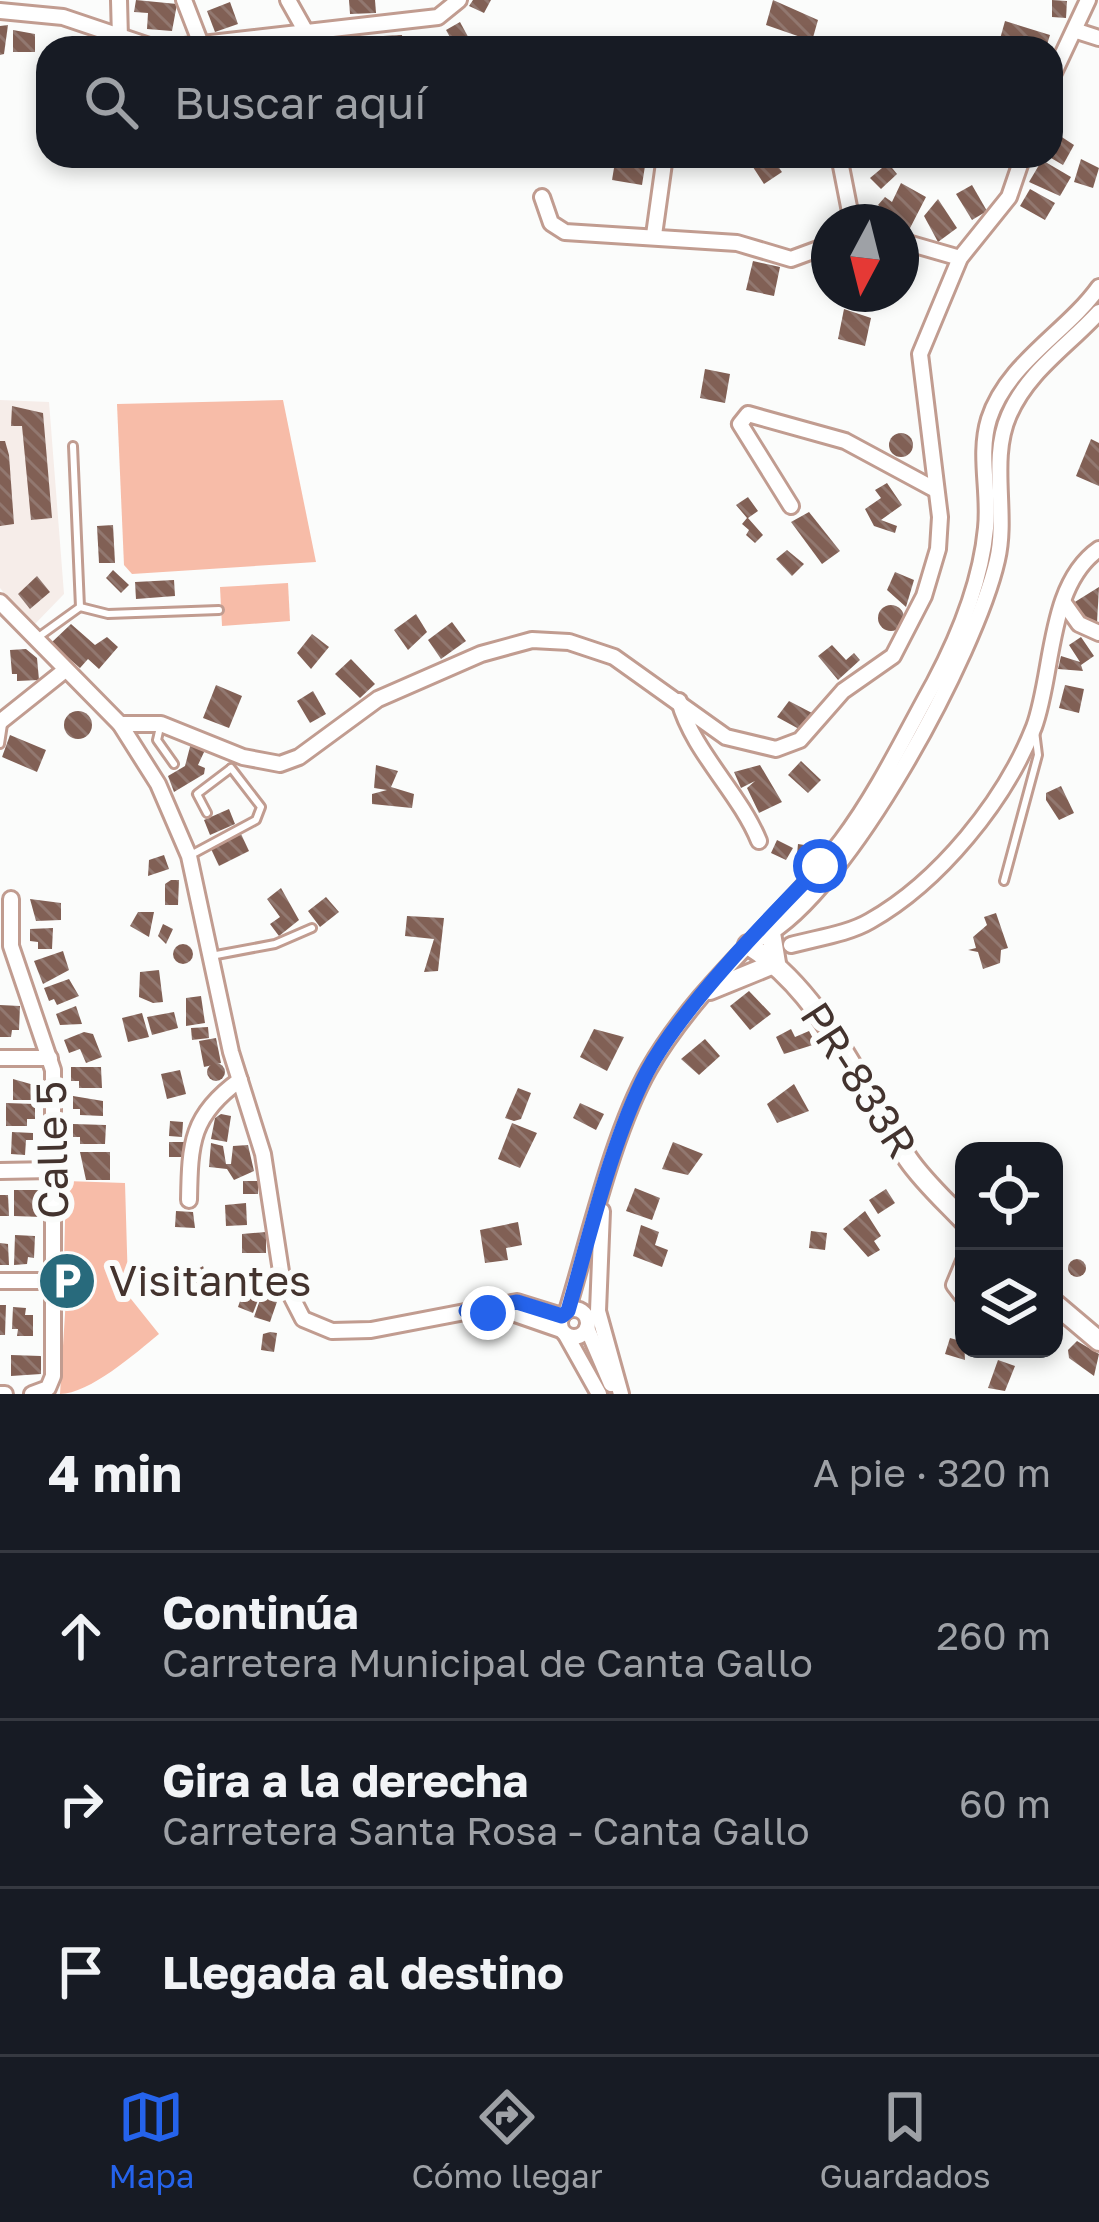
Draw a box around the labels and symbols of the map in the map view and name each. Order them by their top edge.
north arrow [811,204,919,312]
route start [793,839,847,893]
street label: PR-833R [791,992,929,1167]
street label: Calle 5 [25,1081,77,1219]
parking icon: Visitantes [36,1250,98,1312]
place label: Visitantes [109,1255,311,1305]
route end [461,1286,515,1340]

